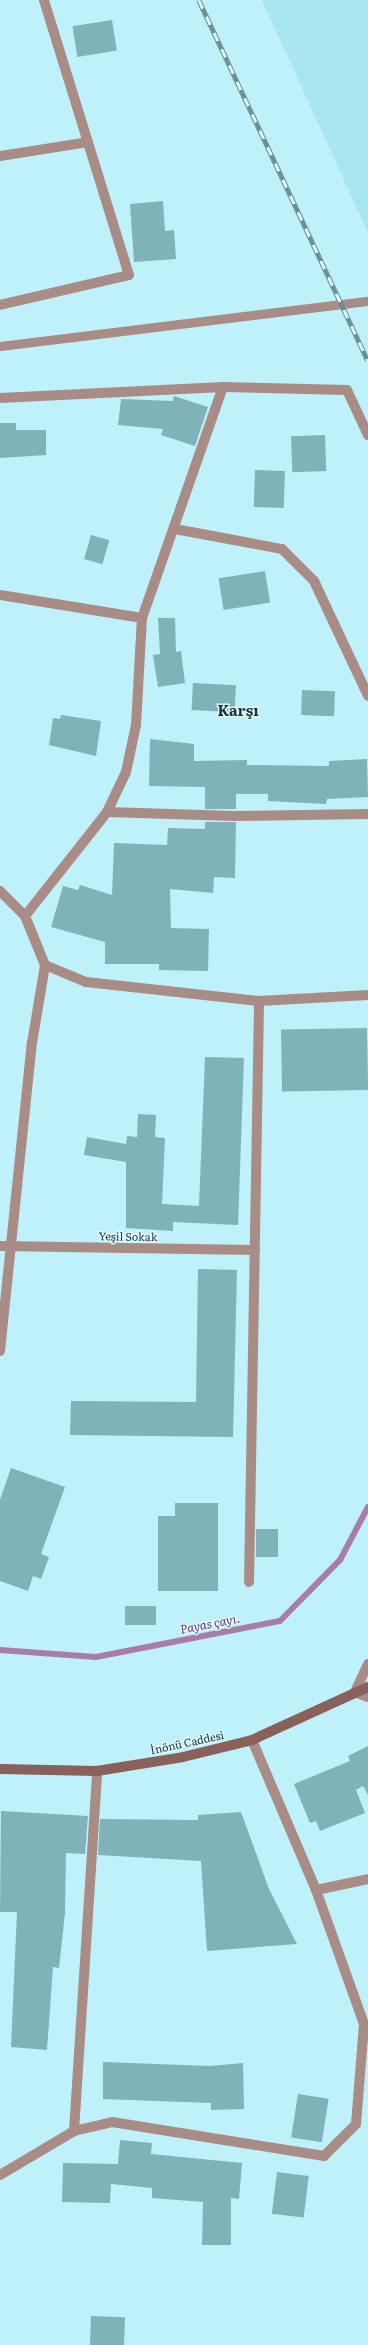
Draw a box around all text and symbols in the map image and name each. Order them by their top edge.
district label: Karşı [217,701,259,719]
street label: Yeşil Sokak [98,1229,158,1243]
water label: Payas çayı. [179,1611,241,1637]
street label: İnönü Caddesi [149,1728,225,1756]

